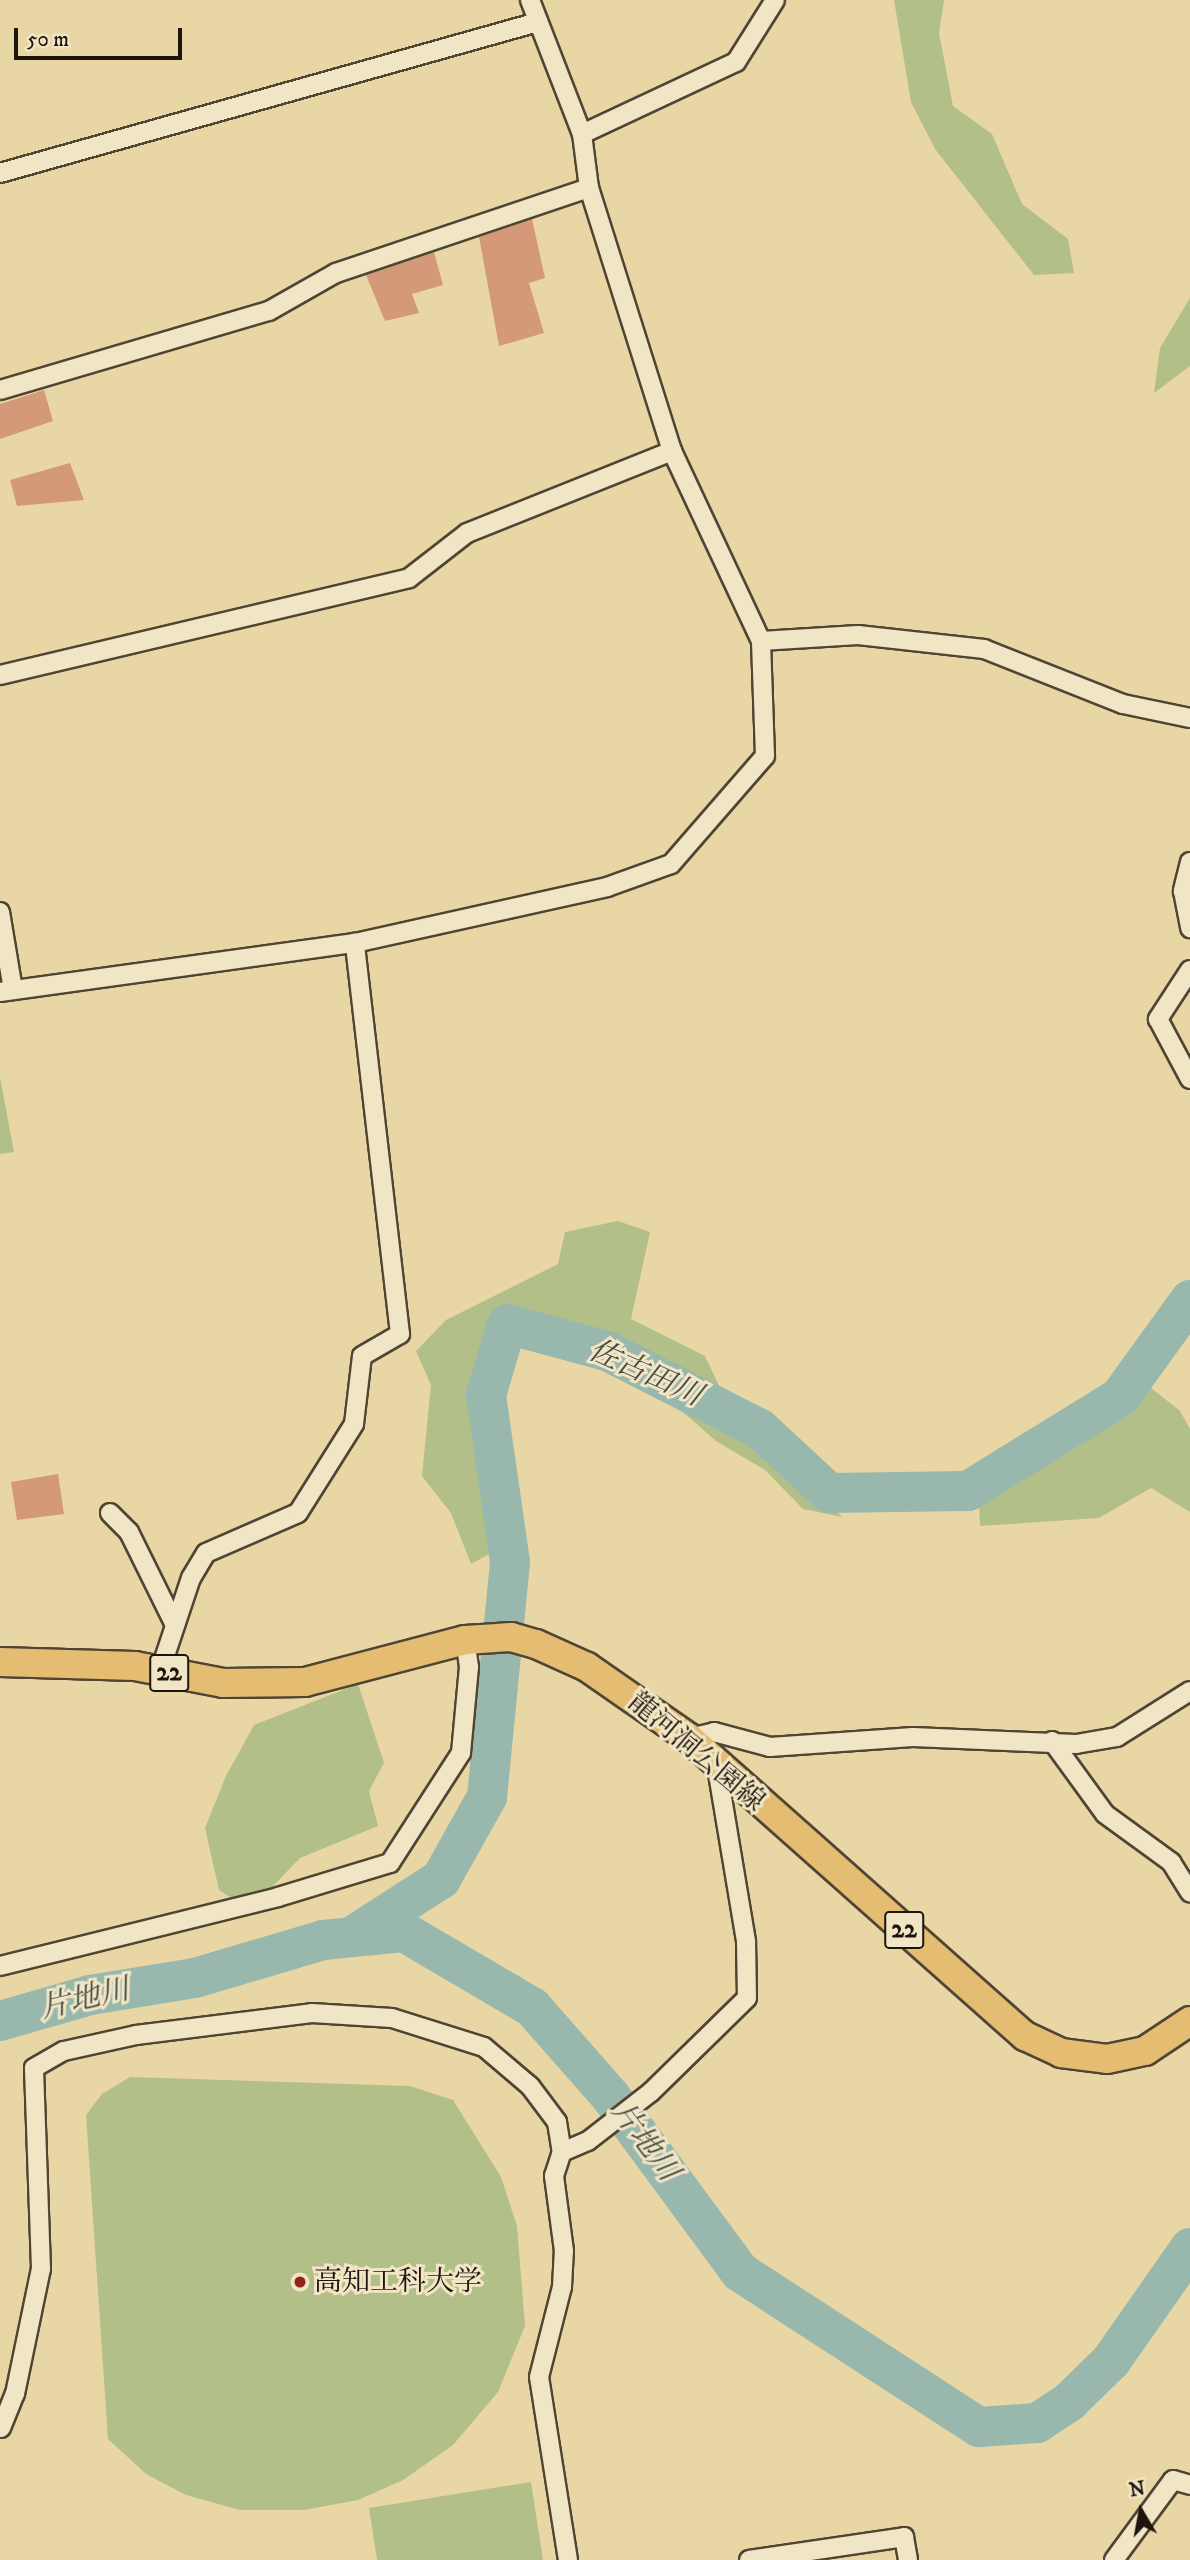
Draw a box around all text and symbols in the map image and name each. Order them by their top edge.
scale bar [18,14,186,58]
text: 50 m [27,27,69,53]
water label: 佐古田川 [583,1333,707,1415]
road number: 22 [148,1650,190,1696]
street label: 龍河洞公園線 [621,1685,771,1819]
road number: 22 [883,1908,925,1952]
water label: 片地川 [37,1972,133,2028]
water label: 片地川 [603,2095,685,2189]
place label: 高知工科大学 [314,2265,482,2299]
marker: 高知工科大学 [292,2274,308,2290]
north arrow [1106,2476,1176,2546]
text: N [1128,2477,1147,2503]

